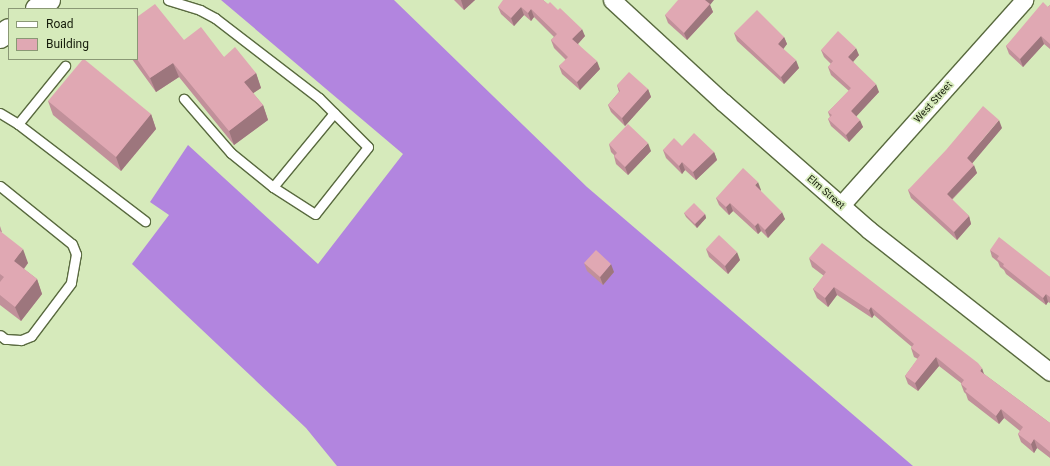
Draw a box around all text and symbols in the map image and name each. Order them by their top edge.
legend [8,8,138,60]
text: Road [46,17,74,31]
text: Building [46,37,89,51]
street label: West Street [911,79,955,125]
street label: Elm Street [805,172,847,212]

